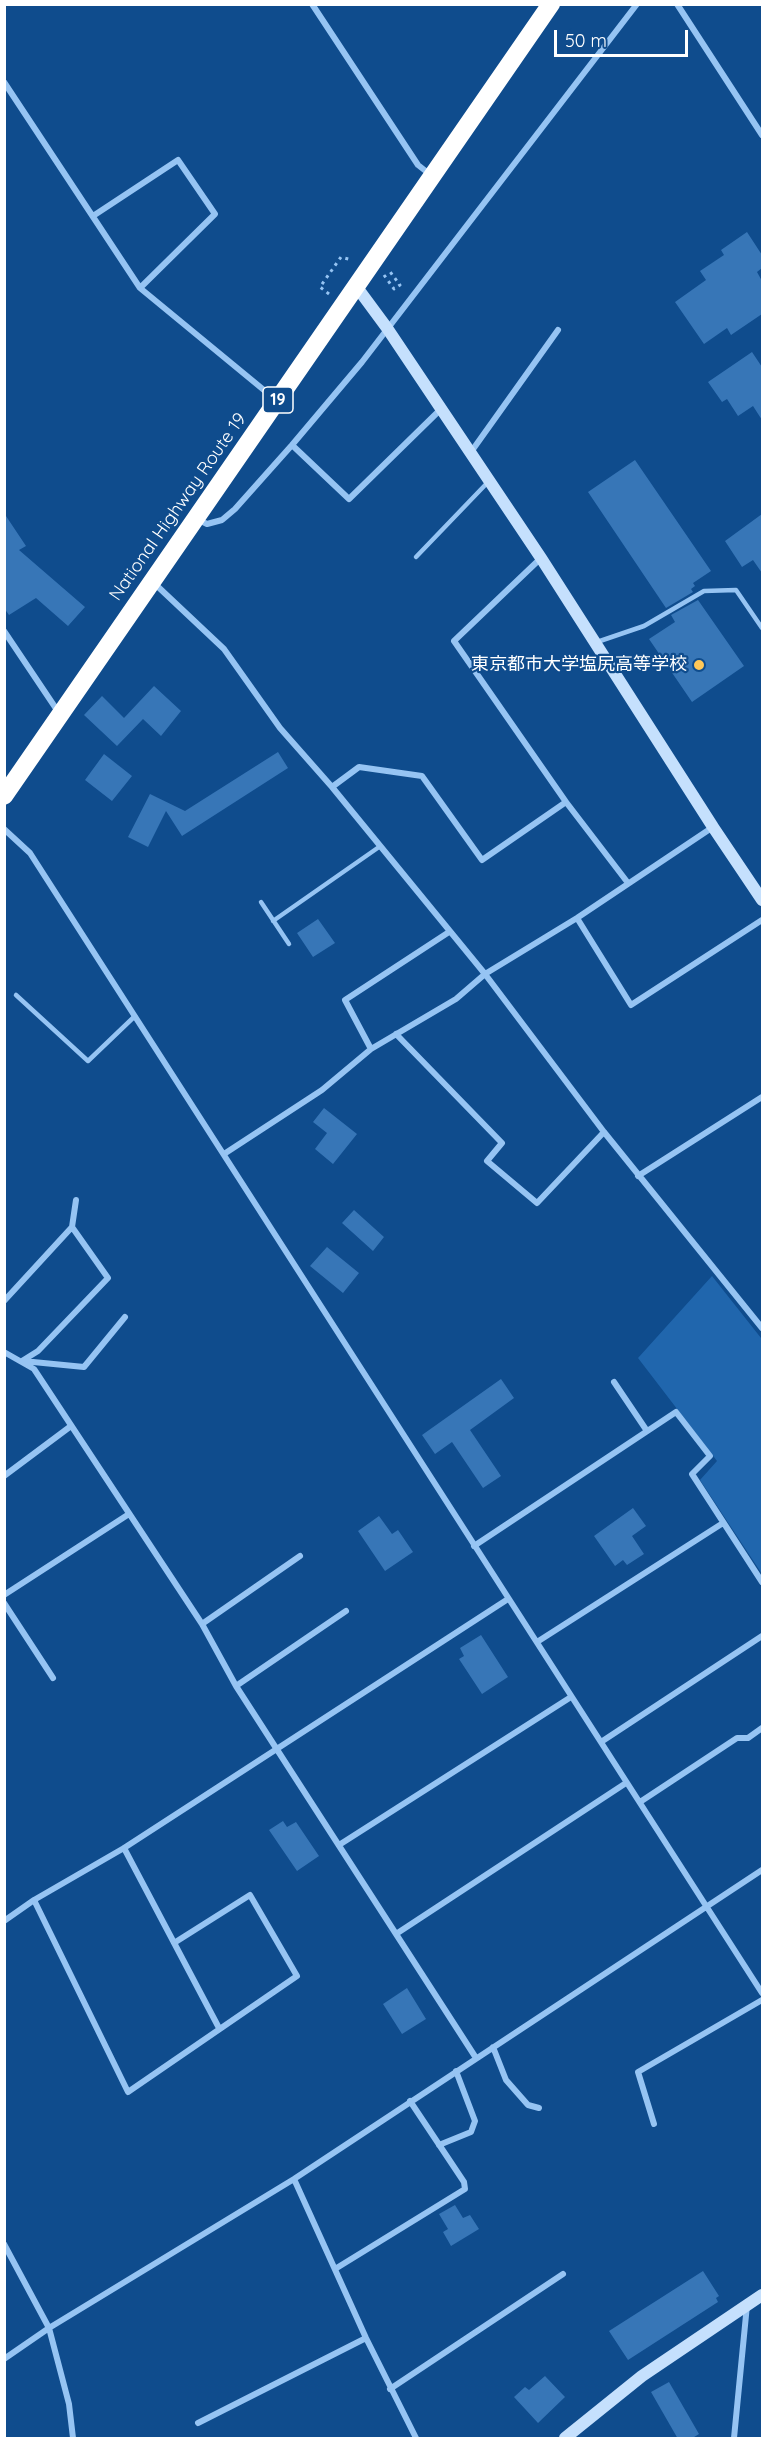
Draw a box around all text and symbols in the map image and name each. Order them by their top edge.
scale bar [557,18,690,56]
text: 50 m [565,29,607,52]
road number: 19 [263,387,293,413]
street label: National Highway Route 19 [105,409,251,605]
place label: 東京都市大学塩尻高等学校 [471,654,687,676]
marker: 東京都市大学塩尻高等学校 [692,658,706,672]

